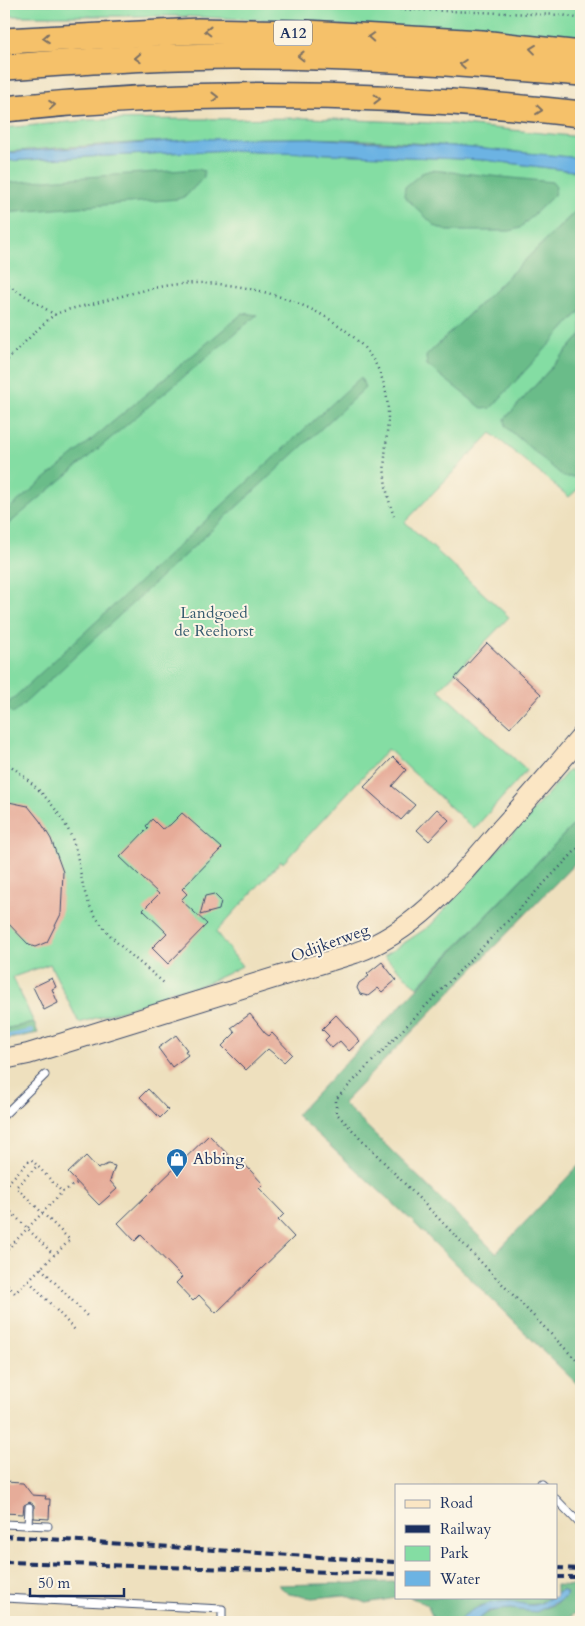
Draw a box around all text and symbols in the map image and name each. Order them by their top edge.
road number: A12 [274,20,312,46]
one-way arrow [204,26,212,36]
one-way arrow [367,31,375,42]
one-way arrow [42,33,50,44]
one-way arrow [529,44,537,55]
one-way arrow [296,51,304,62]
one-way arrow [134,53,142,64]
one-way arrow [459,58,467,69]
one-way arrow [211,92,219,103]
one-way arrow [374,94,381,104]
one-way arrow [49,99,57,110]
one-way arrow [535,104,543,115]
park label: Landgoed de Reehorst [174,602,254,642]
street label: Odijkerweg [288,919,372,967]
shop icon: Abbing [165,1147,189,1178]
place label: Abbing [193,1148,244,1170]
legend [395,1484,558,1598]
text: Road [440,1493,473,1513]
text: Railway [440,1519,491,1539]
text: Park [440,1543,469,1563]
scale bar [30,1566,124,1598]
text: Water [439,1569,481,1589]
text: 50 m [38,1573,70,1593]

